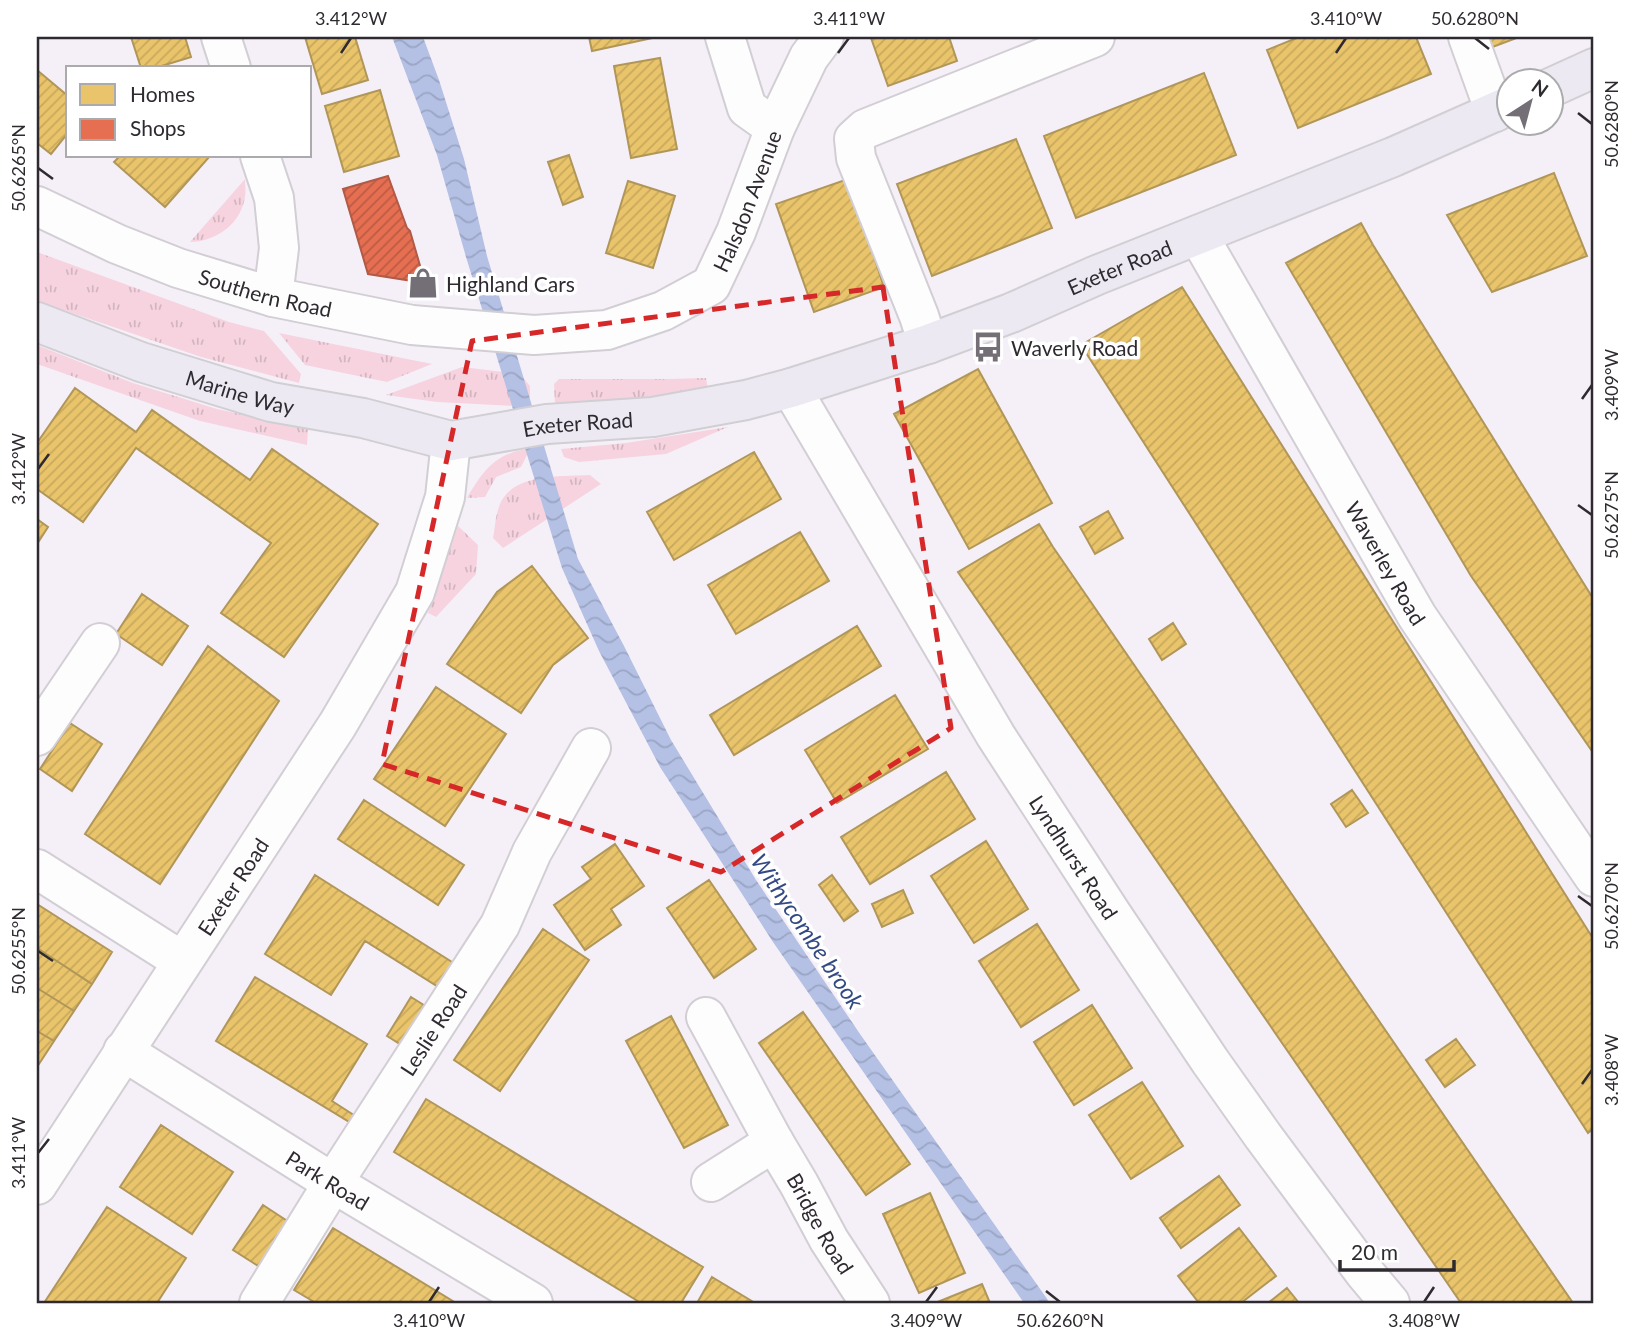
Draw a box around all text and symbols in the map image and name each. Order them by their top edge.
text: 3.412°W [315,7,387,29]
text: 3.411°W [813,7,885,29]
text: 3.410°W [1310,7,1382,29]
text: 50.6280°N [1431,7,1519,29]
legend [66,66,312,158]
north arrow [1494,66,1564,136]
text: N [1528,74,1553,101]
text: 50.6280°N [1600,80,1622,168]
text: Homes [130,81,195,106]
text: Shops [130,115,186,140]
text: 50.6265°N [7,124,29,212]
street label: Halsdon Avenue [707,127,786,275]
street label: Exeter Road [1063,234,1175,299]
street label: Southern Road [196,263,334,321]
shop icon: Highland Cars [406,266,440,300]
place label: Highland Cars [446,271,575,296]
bus stop icon: Waverly Road [971,330,1005,364]
place label: Waverly Road [1011,335,1138,360]
text: 3.409°W [1600,349,1622,421]
street label: Marine Way [183,364,296,418]
street label: Exeter Road [520,406,634,441]
text: 3.412°W [7,433,29,505]
text: 50.6275°N [1600,471,1622,559]
street label: Waverley Road [1341,497,1432,629]
street label: Lyndhurst Road [1025,790,1124,924]
street label: Exeter Road [191,833,273,939]
water label: Withycombe brook [746,848,871,1015]
text: 50.6270°N [1600,862,1622,950]
text: 50.6255°N [7,907,29,995]
street label: Leslie Road [394,979,471,1080]
text: 3.408°W [1600,1034,1622,1106]
text: 3.411°W [7,1117,29,1189]
street label: Park Road [282,1144,374,1215]
street label: Bridge Road [783,1168,860,1278]
scale bar [1340,1228,1454,1272]
text: 20 m [1351,1239,1398,1264]
text: 3.410°W [393,1309,465,1331]
text: 3.409°W [890,1309,962,1331]
text: 50.6260°N [1016,1309,1104,1331]
text: 3.408°W [1388,1309,1460,1331]

